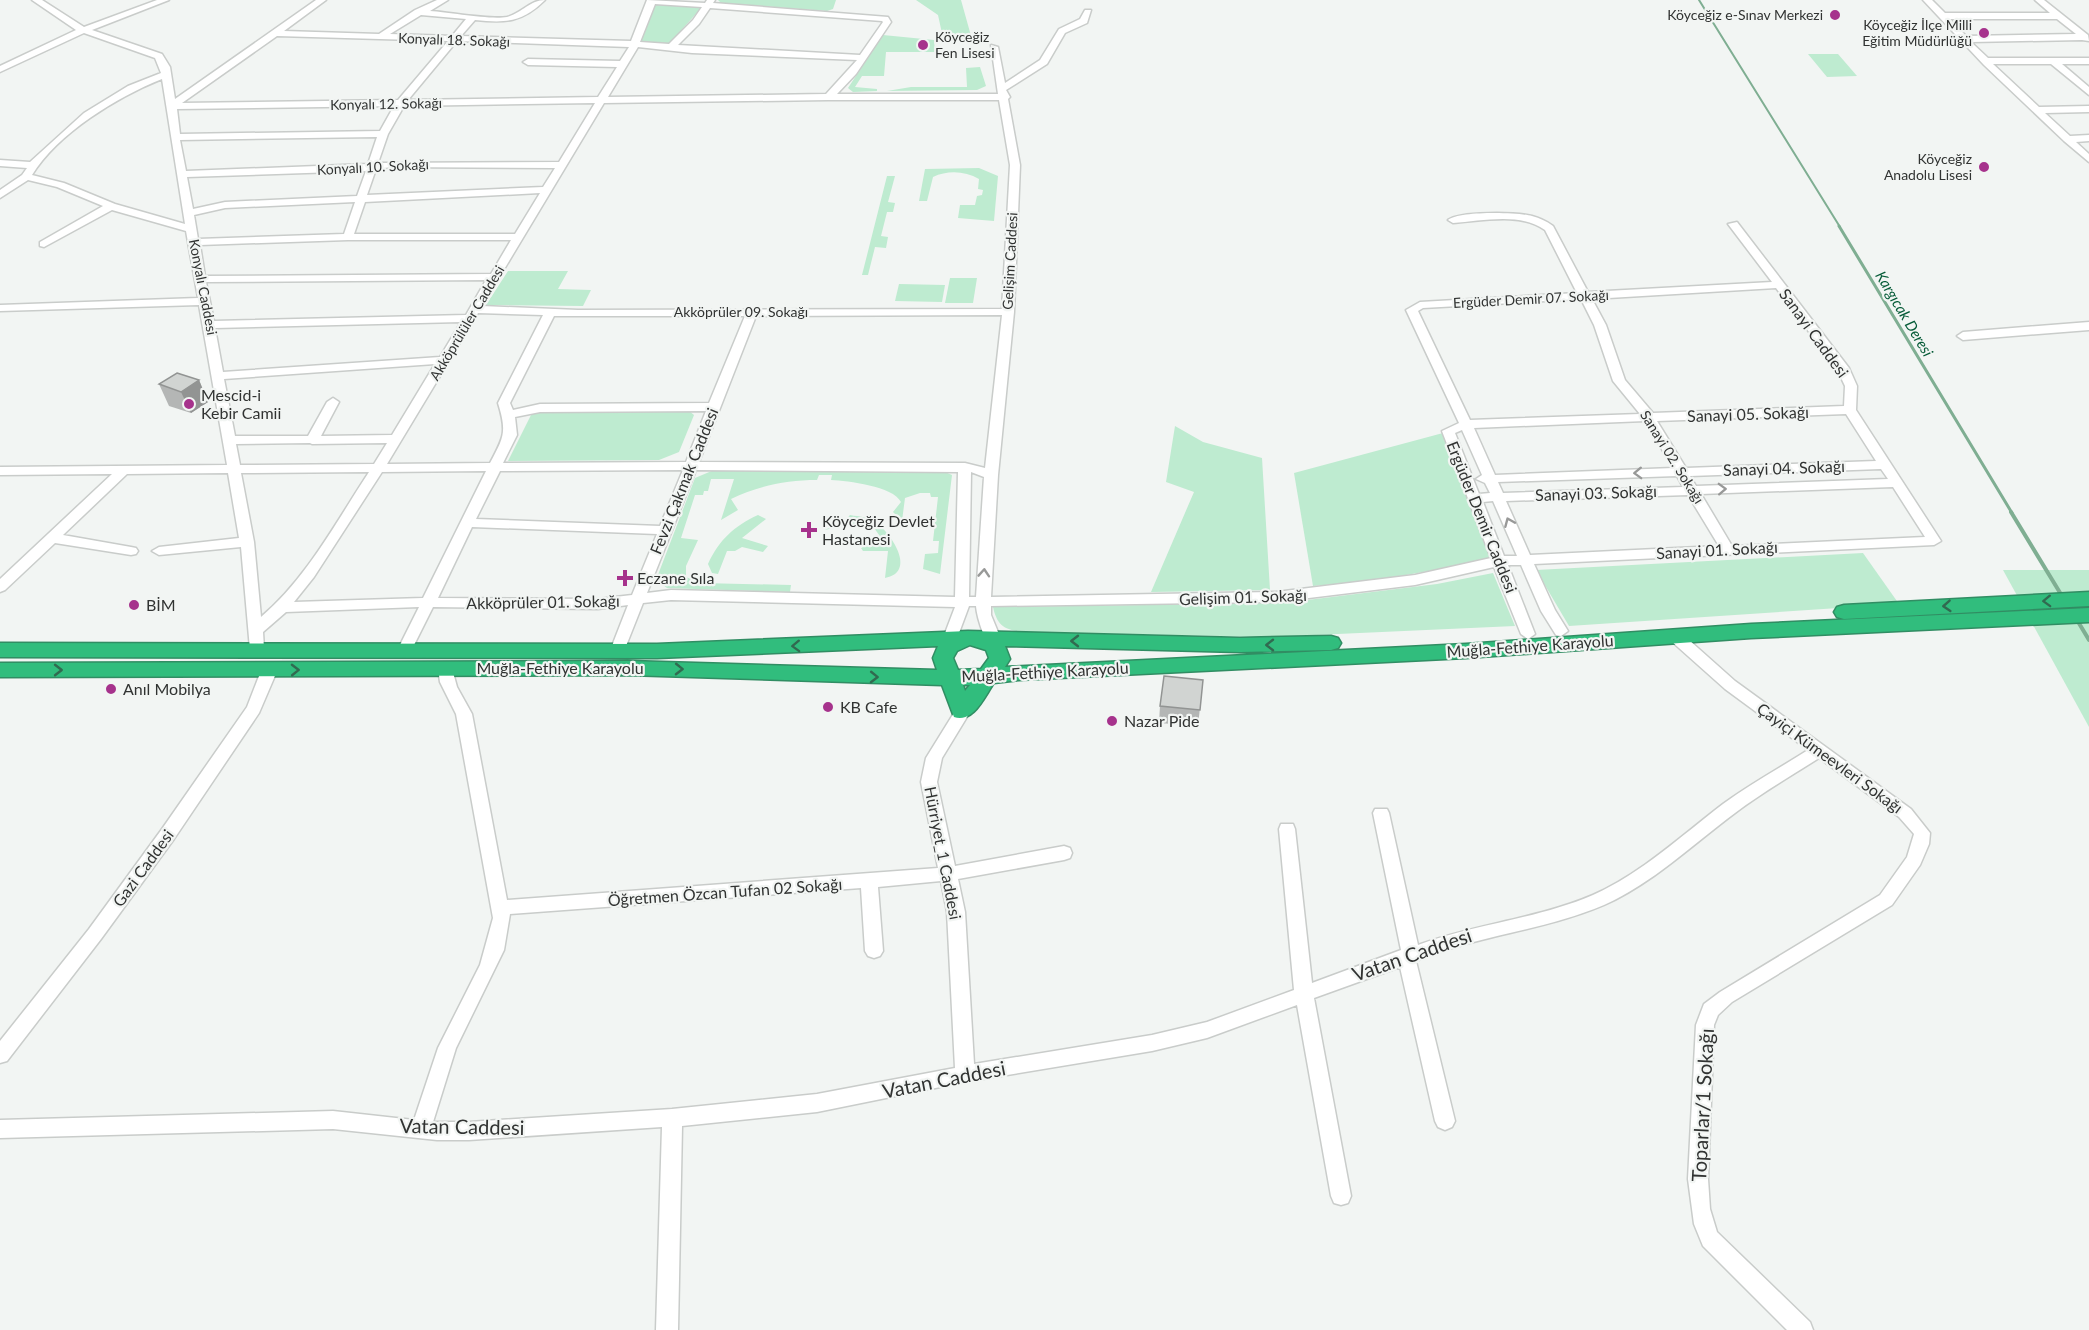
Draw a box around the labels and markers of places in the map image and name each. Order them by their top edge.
place label: Köyceğiz e-Sınav Merkezi [1667,6,1823,23]
marker: Köyceğiz e-Sınav Merkezi [1828,8,1842,22]
place label: Köyceğiz İlçe Milli Eğitim Müdürlüğü [1862,16,1972,49]
marker: Köyceğiz İlçe Milli Eğitim Müdürlüğü [1977,26,1991,40]
place label: Köyceğiz Fen Lisesi [935,28,995,61]
marker: Köyceğiz Fen Lisesi [916,38,930,52]
place label: Köyceğiz Anadolu Lisesi [1884,150,1972,183]
marker: Köyceğiz Anadolu Lisesi [1977,160,1991,174]
place label: Mescid-i Kebir Camii [201,385,281,422]
marker: Mescid-i Kebir Camii [182,397,196,411]
place label: Köyceğiz Devlet Hastanesi [822,511,935,548]
marker: Köyceğiz Devlet Hastanesi [800,521,818,539]
place label: Eczane Sıla [637,568,714,587]
marker: Eczane Sıla [618,571,632,585]
place label: BİM [146,595,176,614]
marker: BİM [127,598,141,612]
place label: Anıl Mobilya [123,679,211,698]
marker: Anıl Mobilya [104,682,118,696]
place label: KB Cafe [840,697,897,716]
marker: KB Cafe [821,700,835,714]
place label: Nazar Pide [1124,711,1200,730]
marker: Nazar Pide [1105,714,1119,728]

